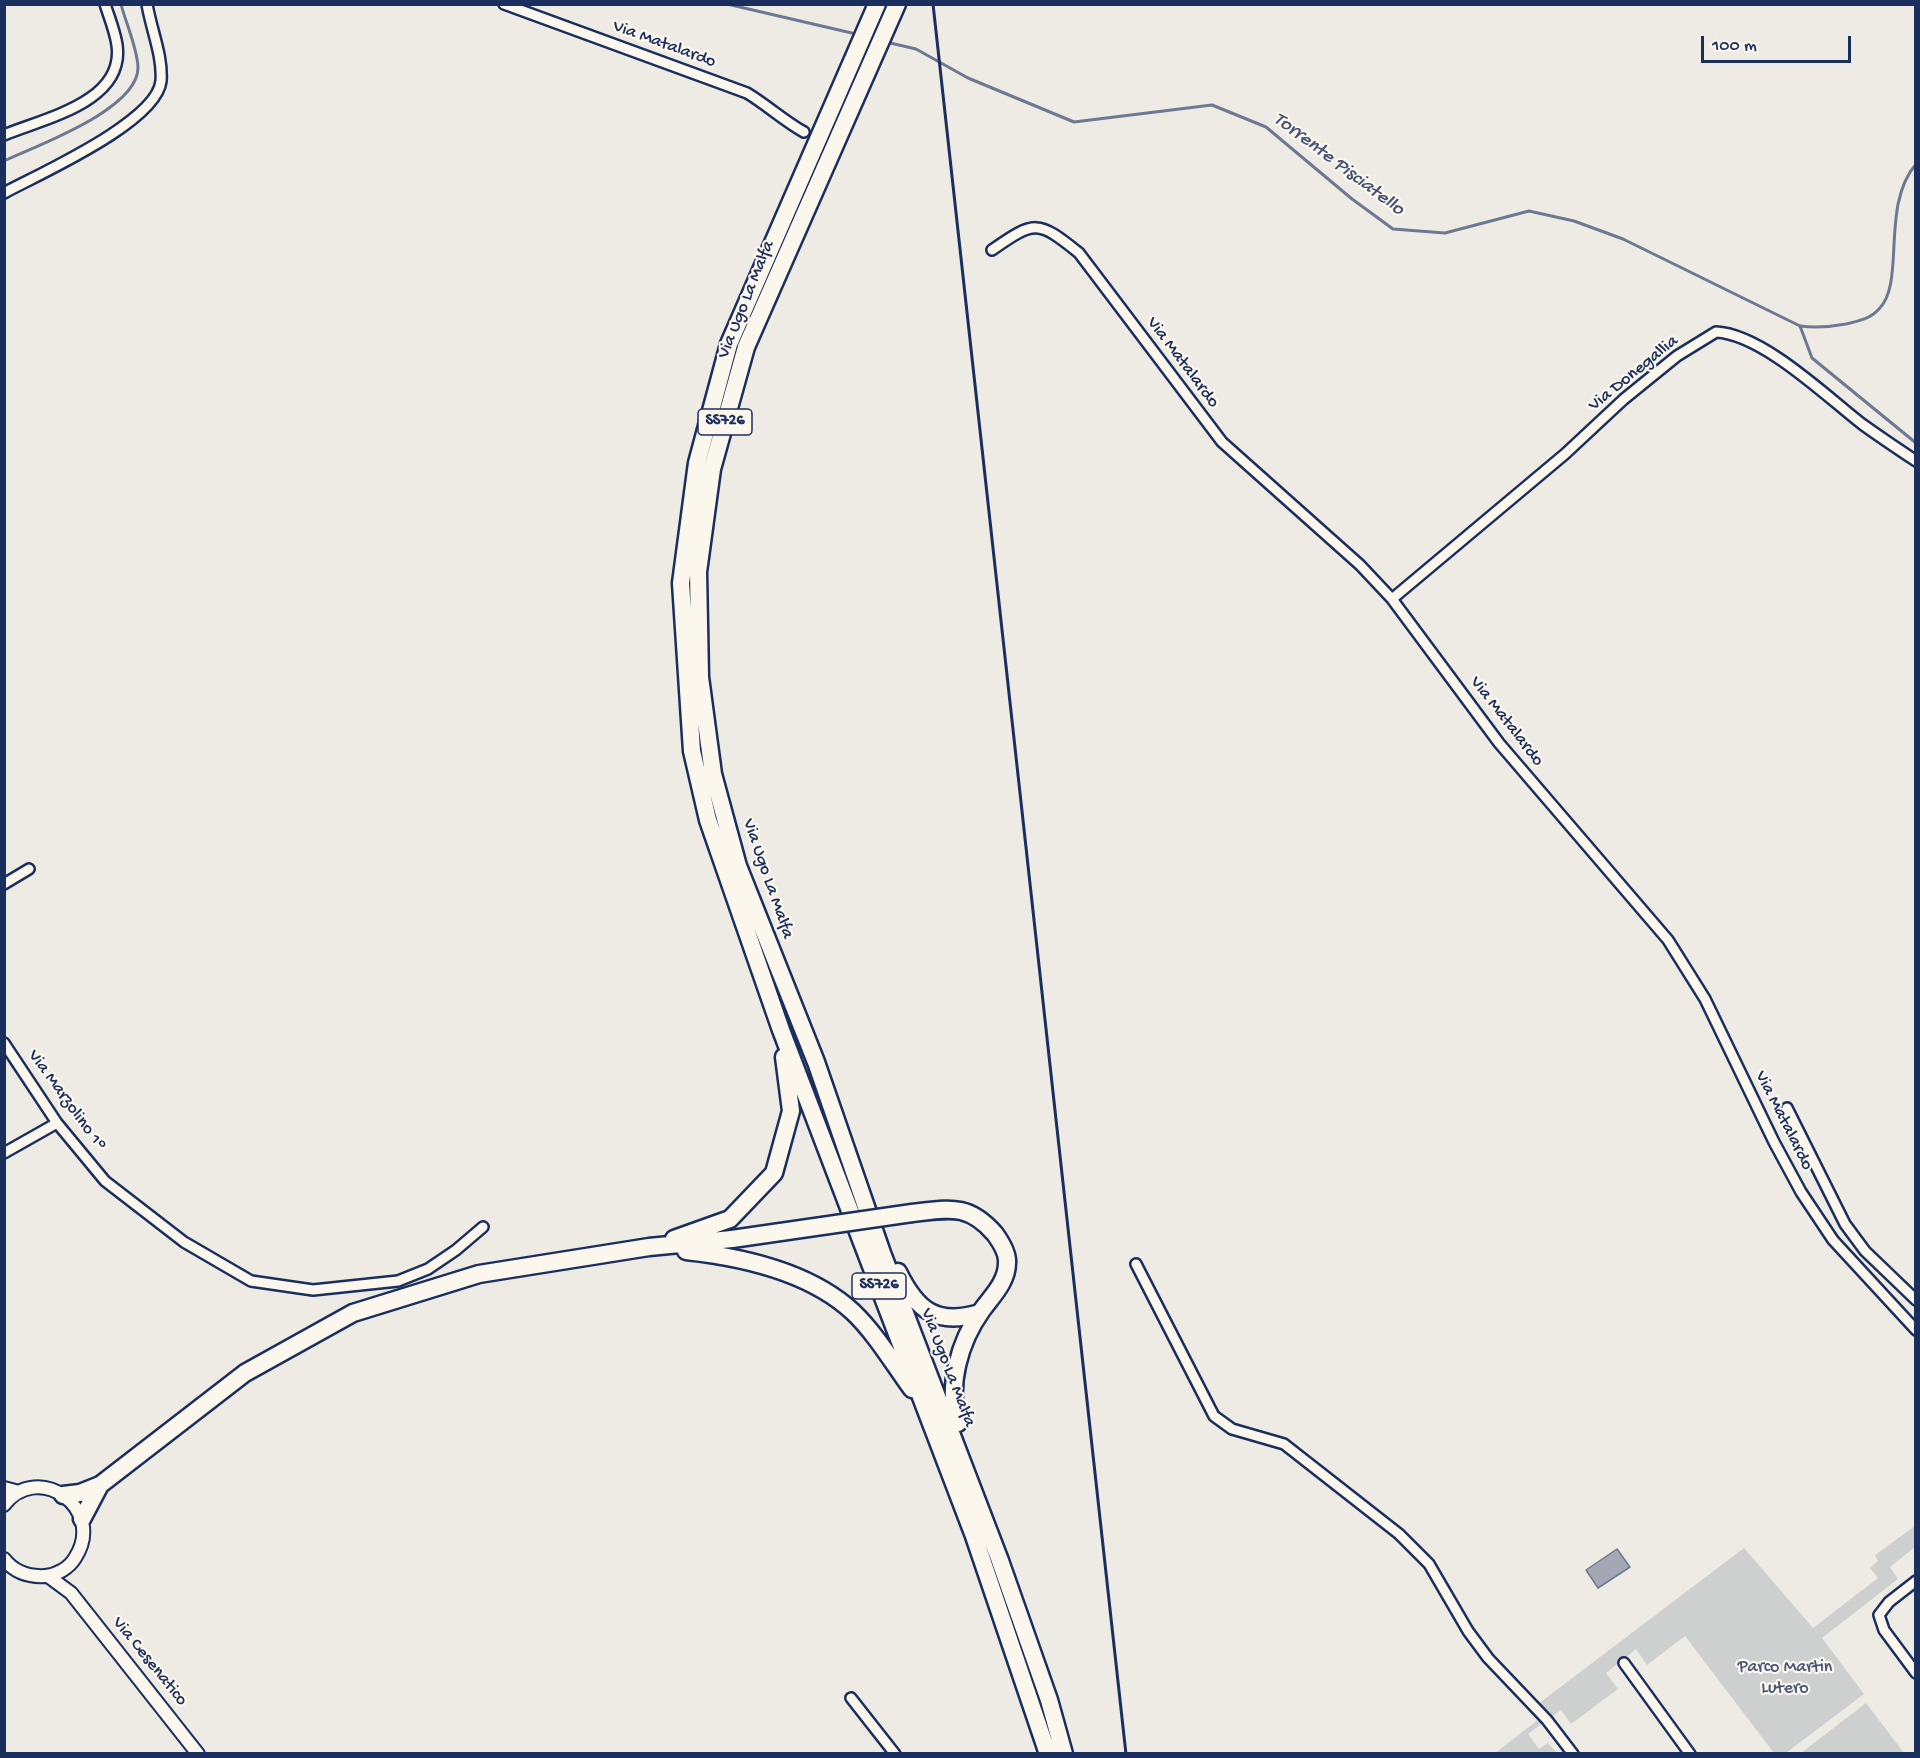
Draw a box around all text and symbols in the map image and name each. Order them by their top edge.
street label: Via Matalardo [609,16,719,74]
scale bar [1704,24,1854,62]
text: 100 m [1712,36,1757,57]
water label: Torrente Pisciatello [1268,108,1408,222]
street label: Via Ugo La Malfa [714,238,780,362]
street label: Via Matalardo [1141,313,1223,413]
street label: Via Donegallia [1585,331,1683,417]
road number: SS726 [698,409,752,435]
street label: Via Matalardo [1464,673,1548,771]
street label: Via Ugo La Malfa [736,816,798,942]
street label: Via Marzolino 1° [22,1046,110,1156]
street label: Via Matalardo [1749,1068,1817,1174]
road number: SS726 [852,1273,906,1299]
street label: Via Ugo La Malfa [914,1306,980,1430]
street label: Via Cesenatico [107,1613,191,1711]
park label: Parco Martin Lutero [1738,1657,1832,1700]

